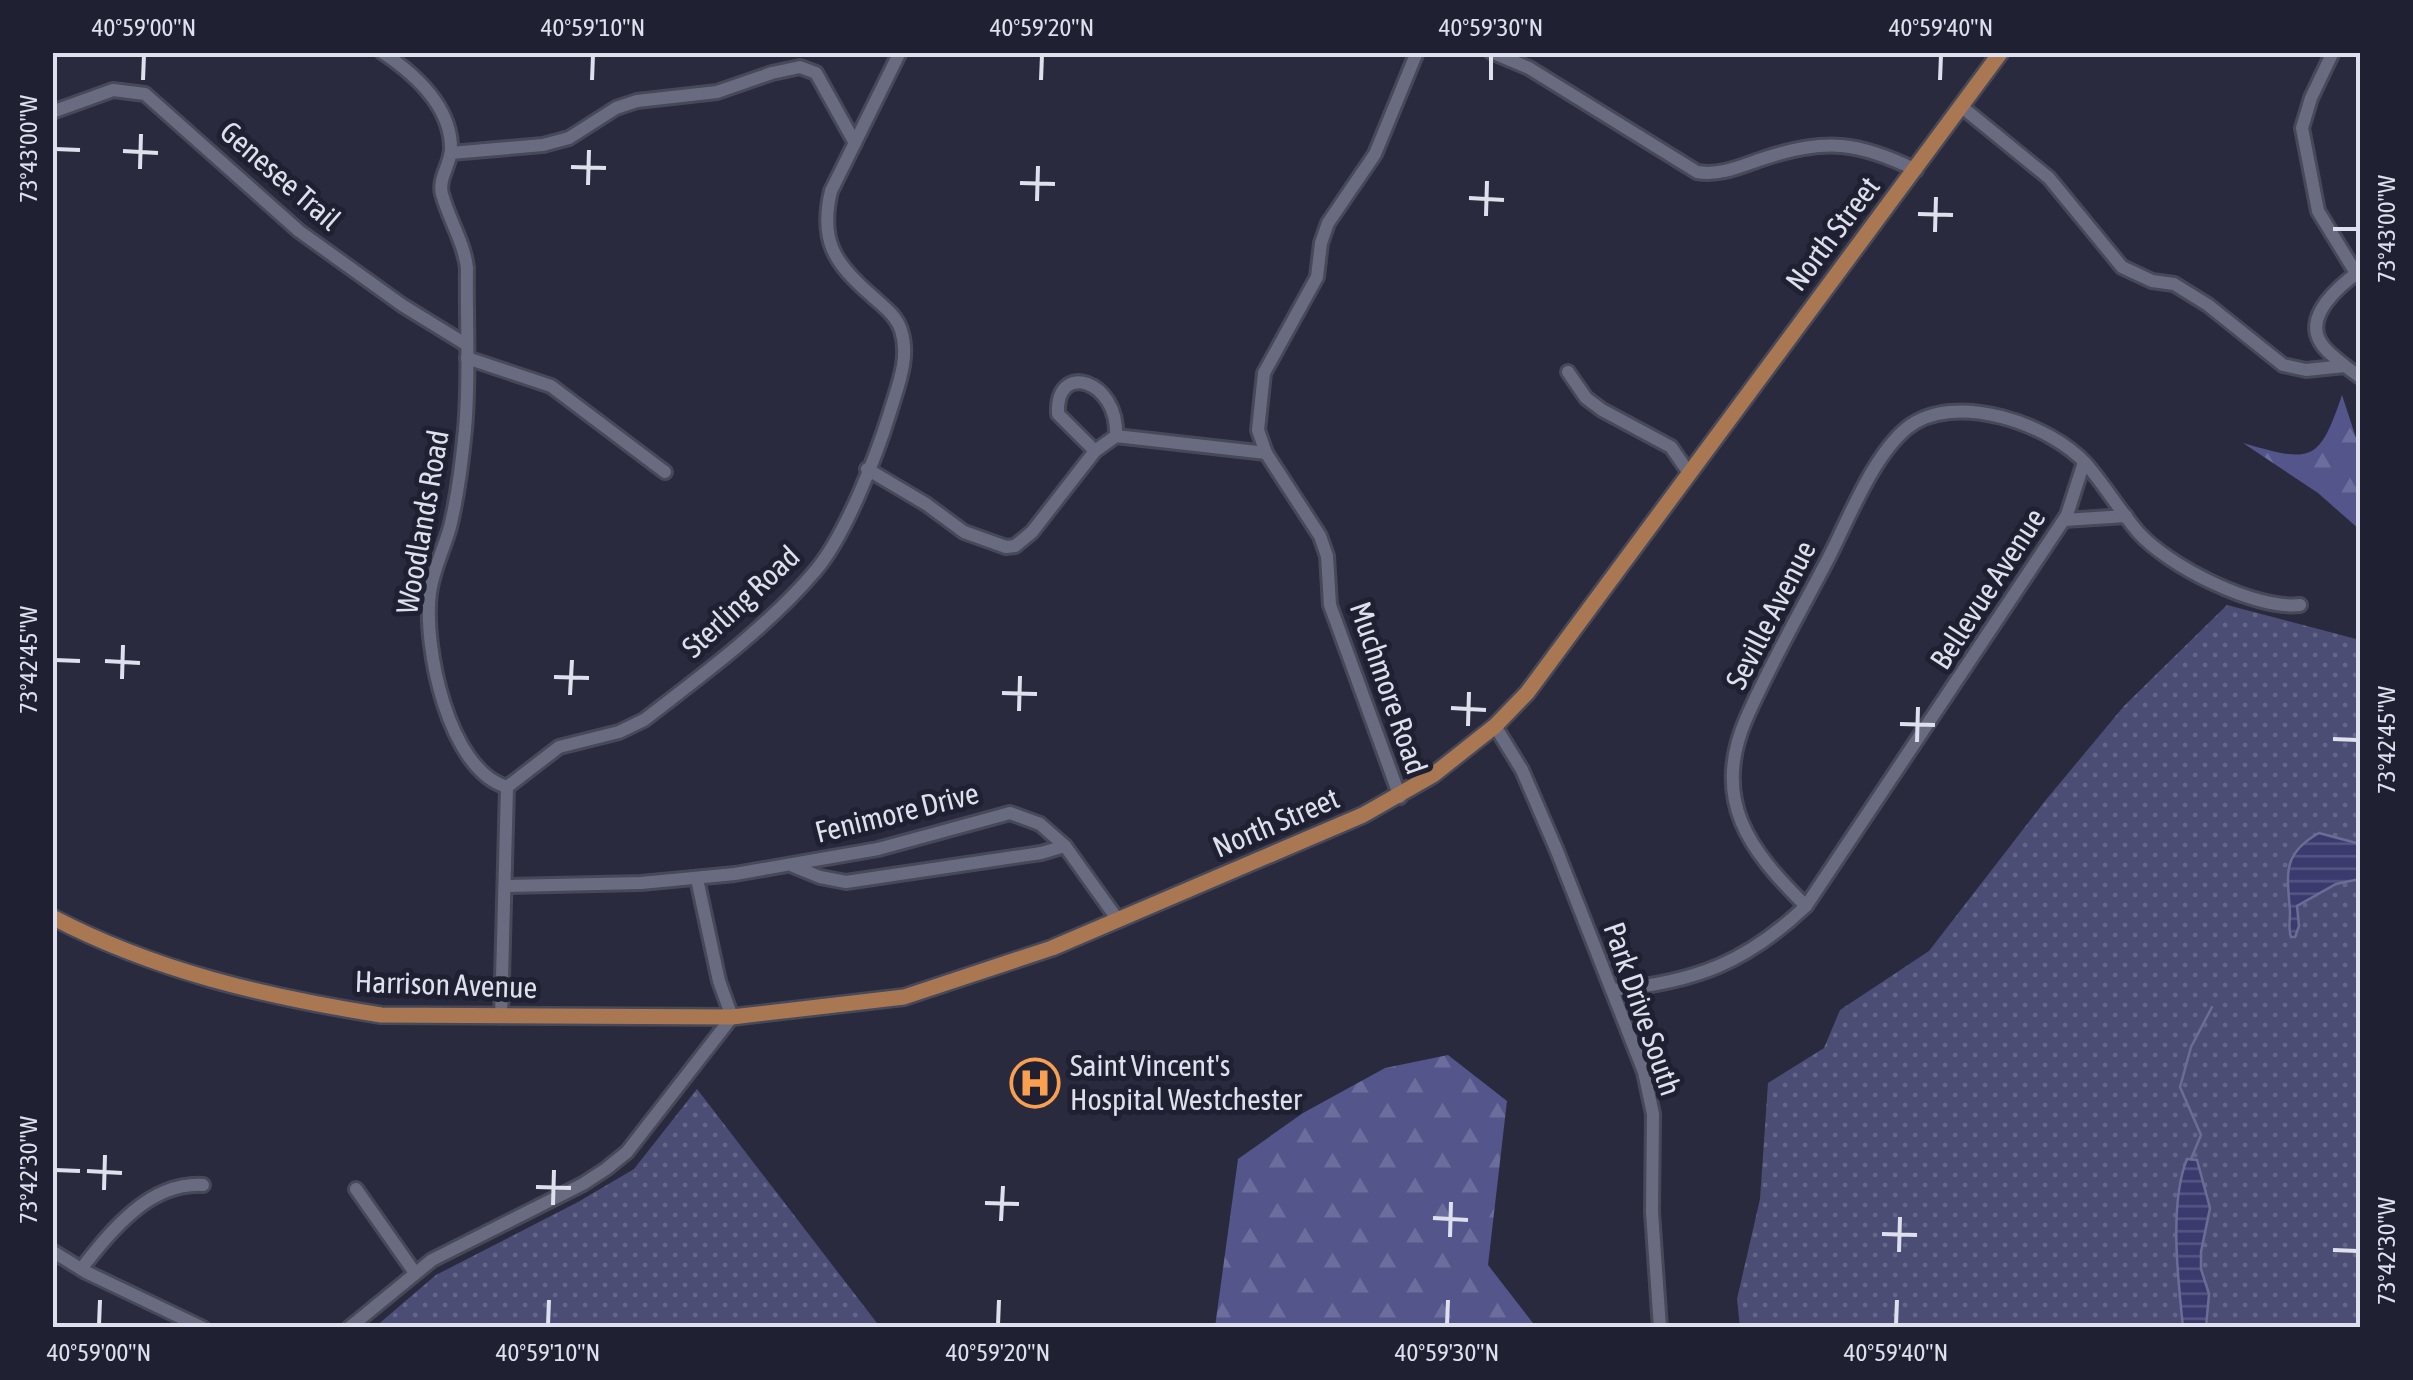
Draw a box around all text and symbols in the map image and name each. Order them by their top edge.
text: 40°59'00"N [92,13,196,41]
text: 40°59'10"N [541,13,645,41]
text: 40°59'20"N [990,13,1094,41]
text: 40°59'30"N [1439,13,1543,41]
text: 40°59'40"N [1889,13,1993,41]
text: 73°43'00"W [14,94,42,203]
street label: Genesee Trail [214,114,348,237]
street label: North Street [1778,170,1886,297]
text: 73°43'00"W [2372,174,2400,283]
street label: Woodlands Road [389,427,455,616]
street label: Bellevue Avenue [1923,502,2052,675]
street label: Seville Avenue [1718,535,1822,694]
street label: Sterling Road [675,539,806,664]
street label: Muchmore Road [1344,597,1434,778]
text: 73°42'45"W [14,605,42,714]
text: 73°42'45"W [2372,685,2400,794]
street label: Fenimore Drive [812,775,982,849]
street label: North Street [1208,780,1344,864]
street label: Park Drive South [1597,918,1688,1100]
street label: Harrison Avenue [354,964,538,1004]
place label: Saint Vincent's Hospital Westchester [1070,1048,1303,1116]
hospital icon: Saint Vincent's Hospital Westchester [1009,1057,1061,1109]
text: 73°42'30"W [14,1115,42,1224]
text: 73°42'30"W [2372,1196,2400,1305]
text: 40°59'00"N [47,1338,151,1366]
text: 40°59'10"N [496,1338,600,1366]
text: 40°59'20"N [946,1338,1050,1366]
text: 40°59'30"N [1395,1338,1499,1366]
text: 40°59'40"N [1844,1338,1948,1366]

